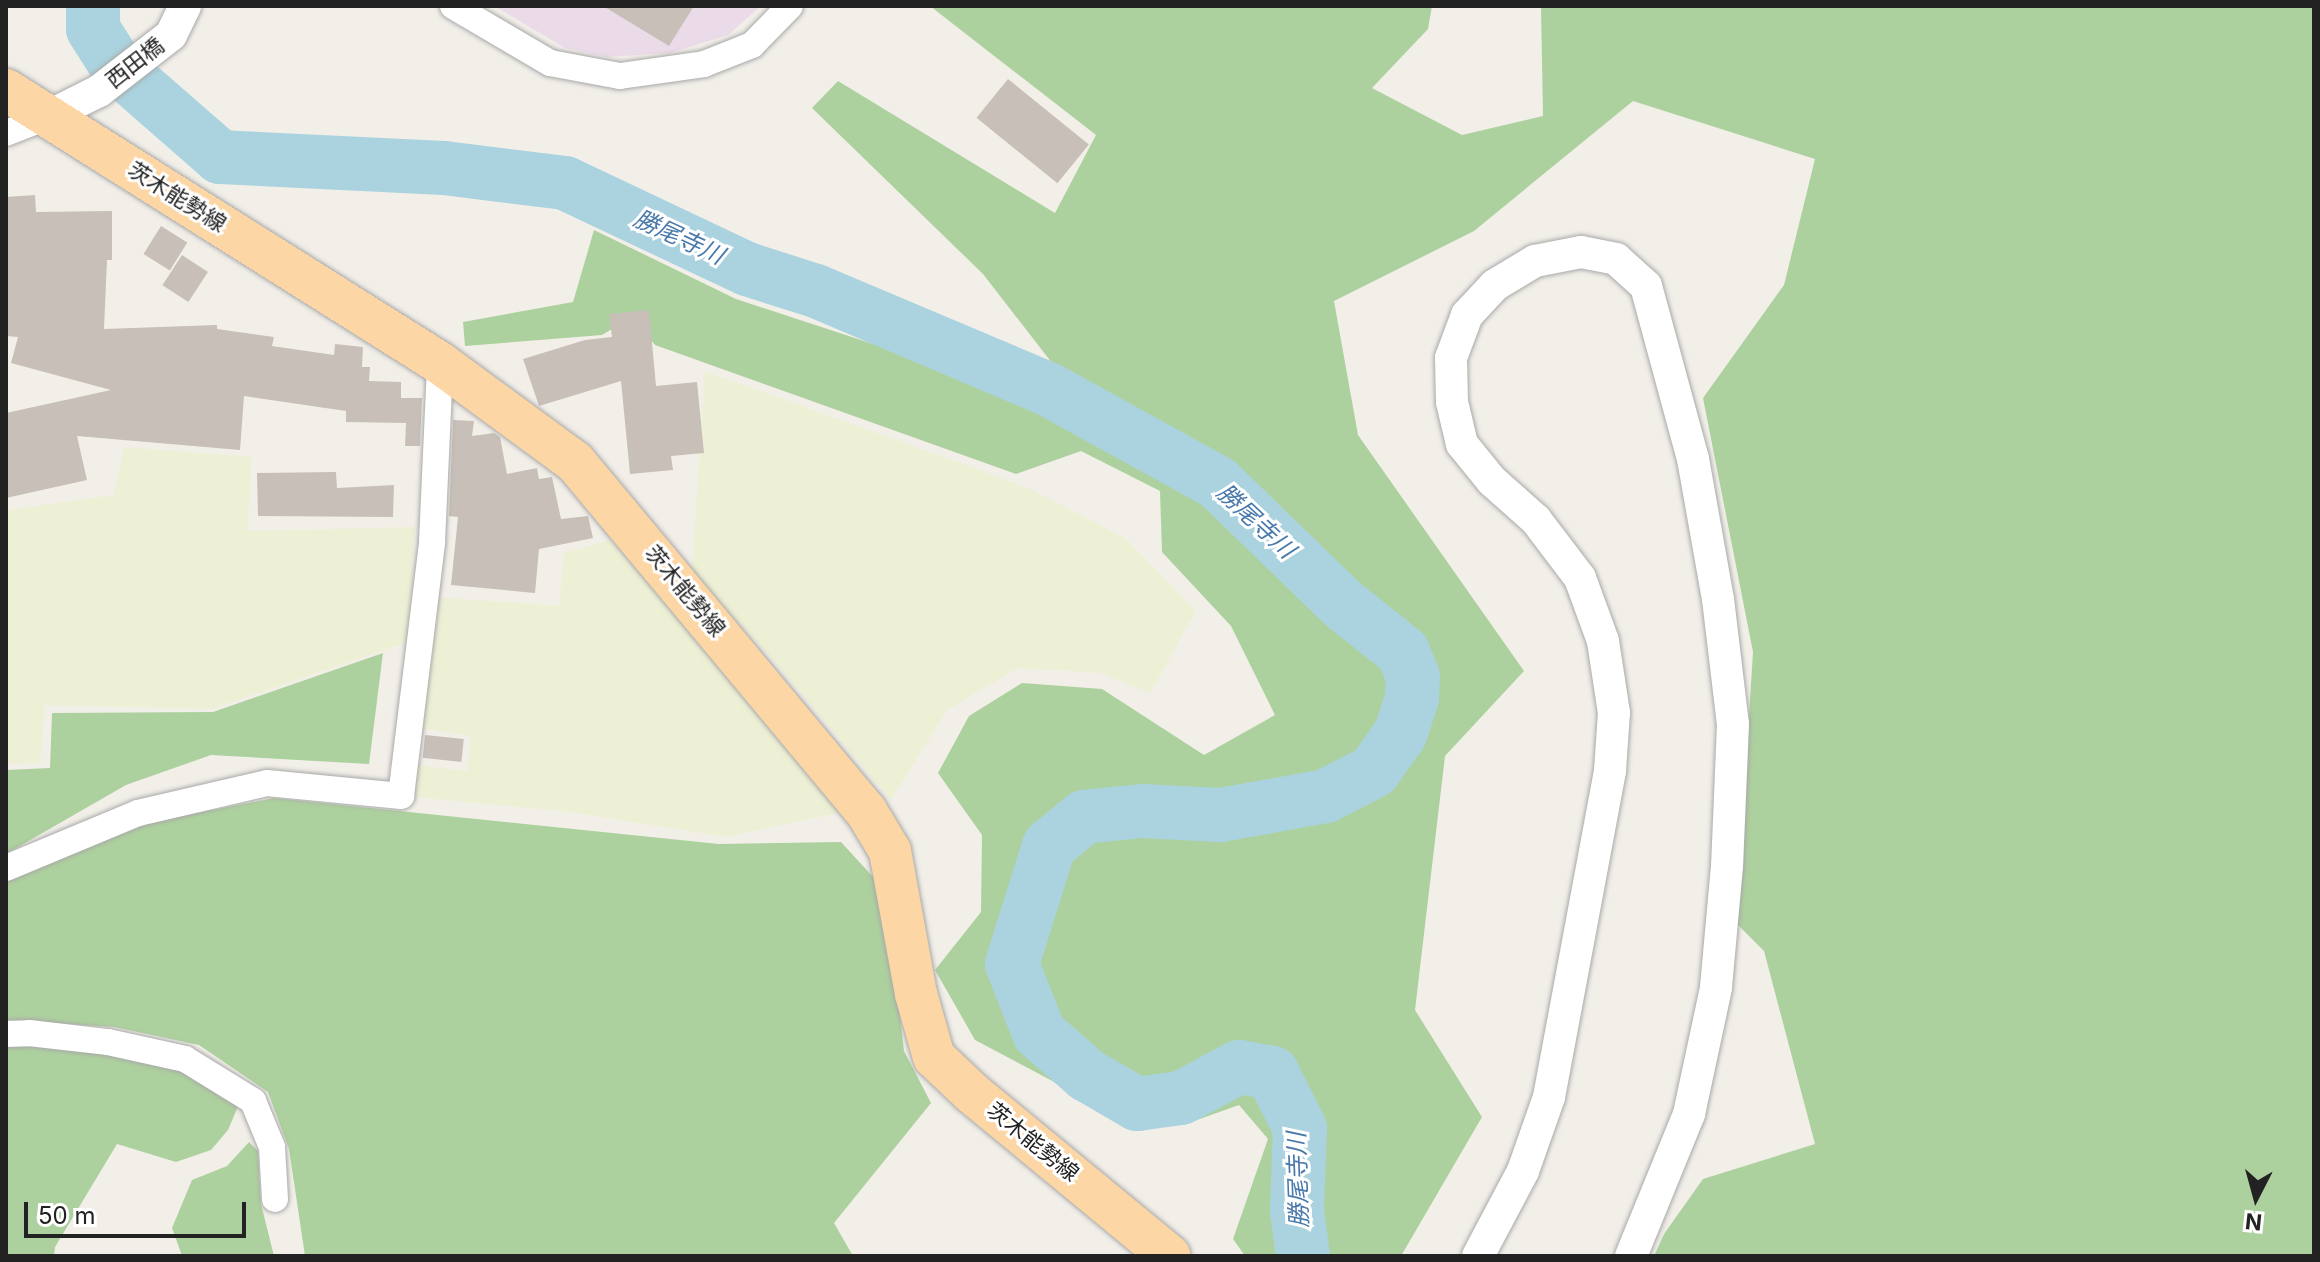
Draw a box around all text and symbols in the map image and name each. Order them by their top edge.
street label: 西田橋 [101,32,169,94]
street label: 茨木能勢線 [123,157,231,237]
water label: 勝尾寺川 [629,204,729,270]
water label: 勝尾寺川 [1211,478,1301,564]
street label: 茨木能勢線 [640,540,730,642]
street label: 茨木能勢線 [982,1097,1084,1187]
water label: 勝尾寺川 [1282,1132,1314,1228]
north arrow [2216,1158,2296,1238]
scale bar [28,1186,250,1236]
text: 50 m [38,1201,96,1230]
text: N [2244,1208,2263,1236]

